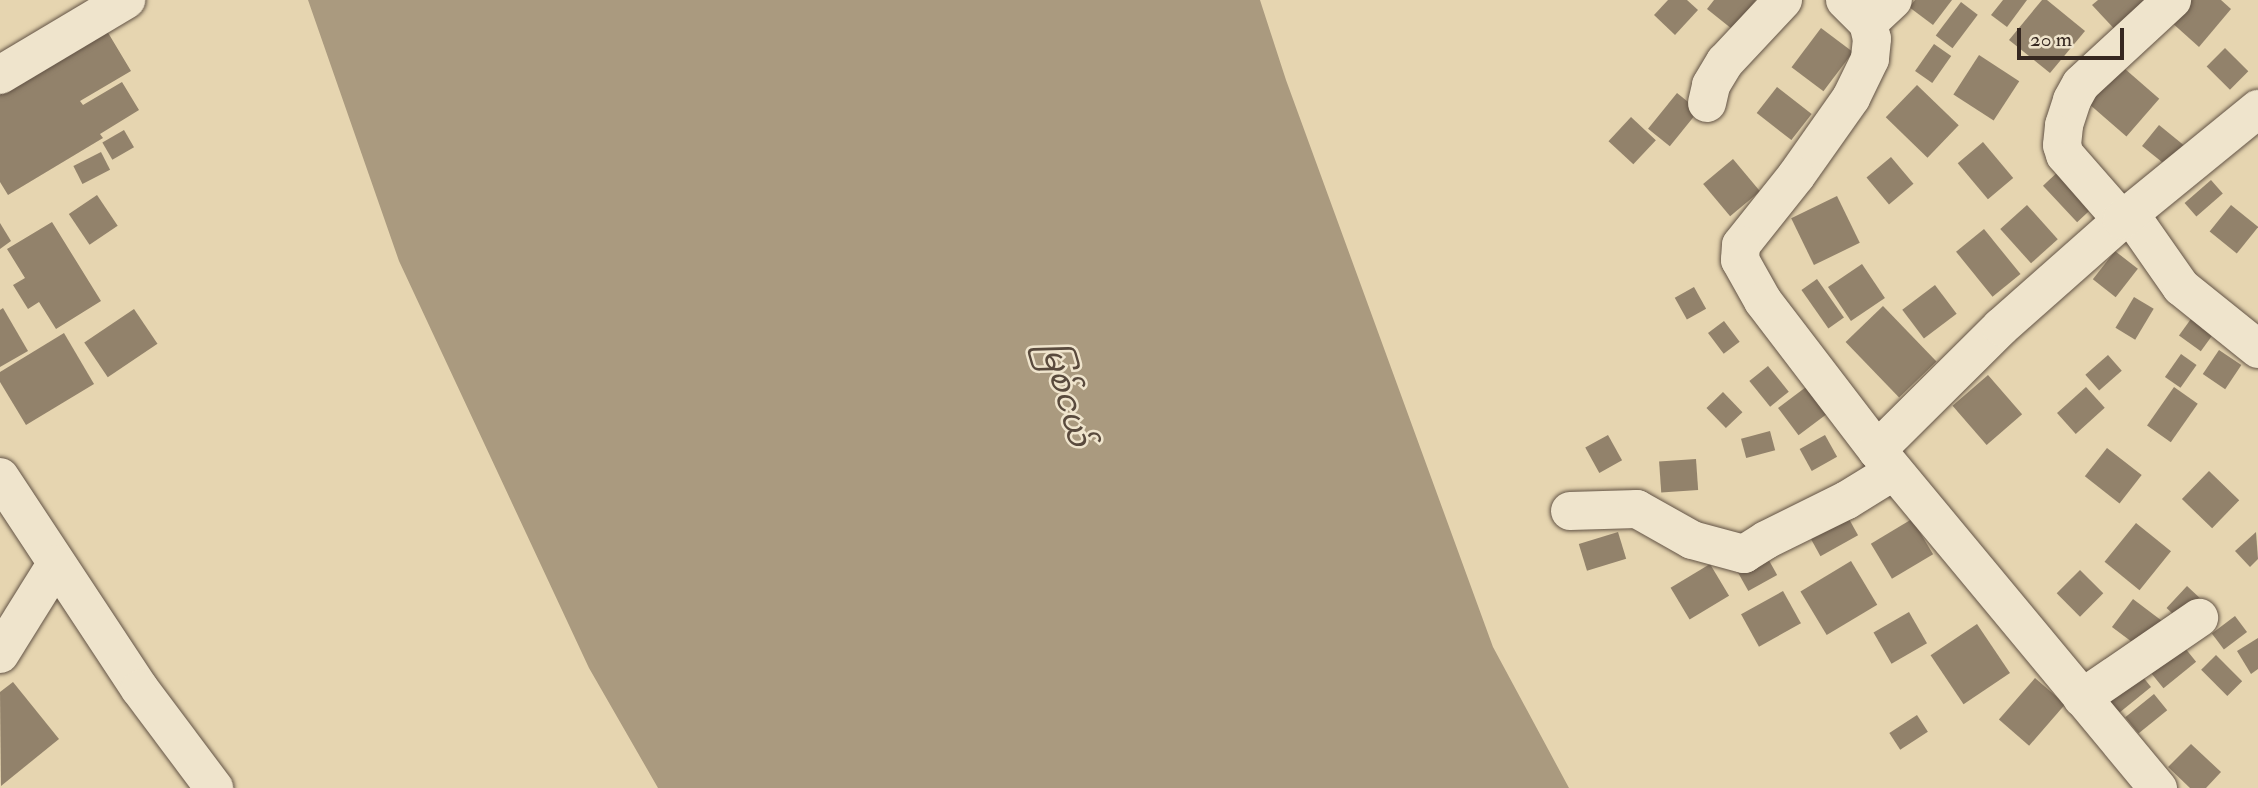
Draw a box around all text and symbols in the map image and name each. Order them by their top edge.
scale bar [2020,14,2127,58]
text: 20 m [2030,26,2072,53]
water label: မြစ်ငယ် [1032,337,1098,451]

